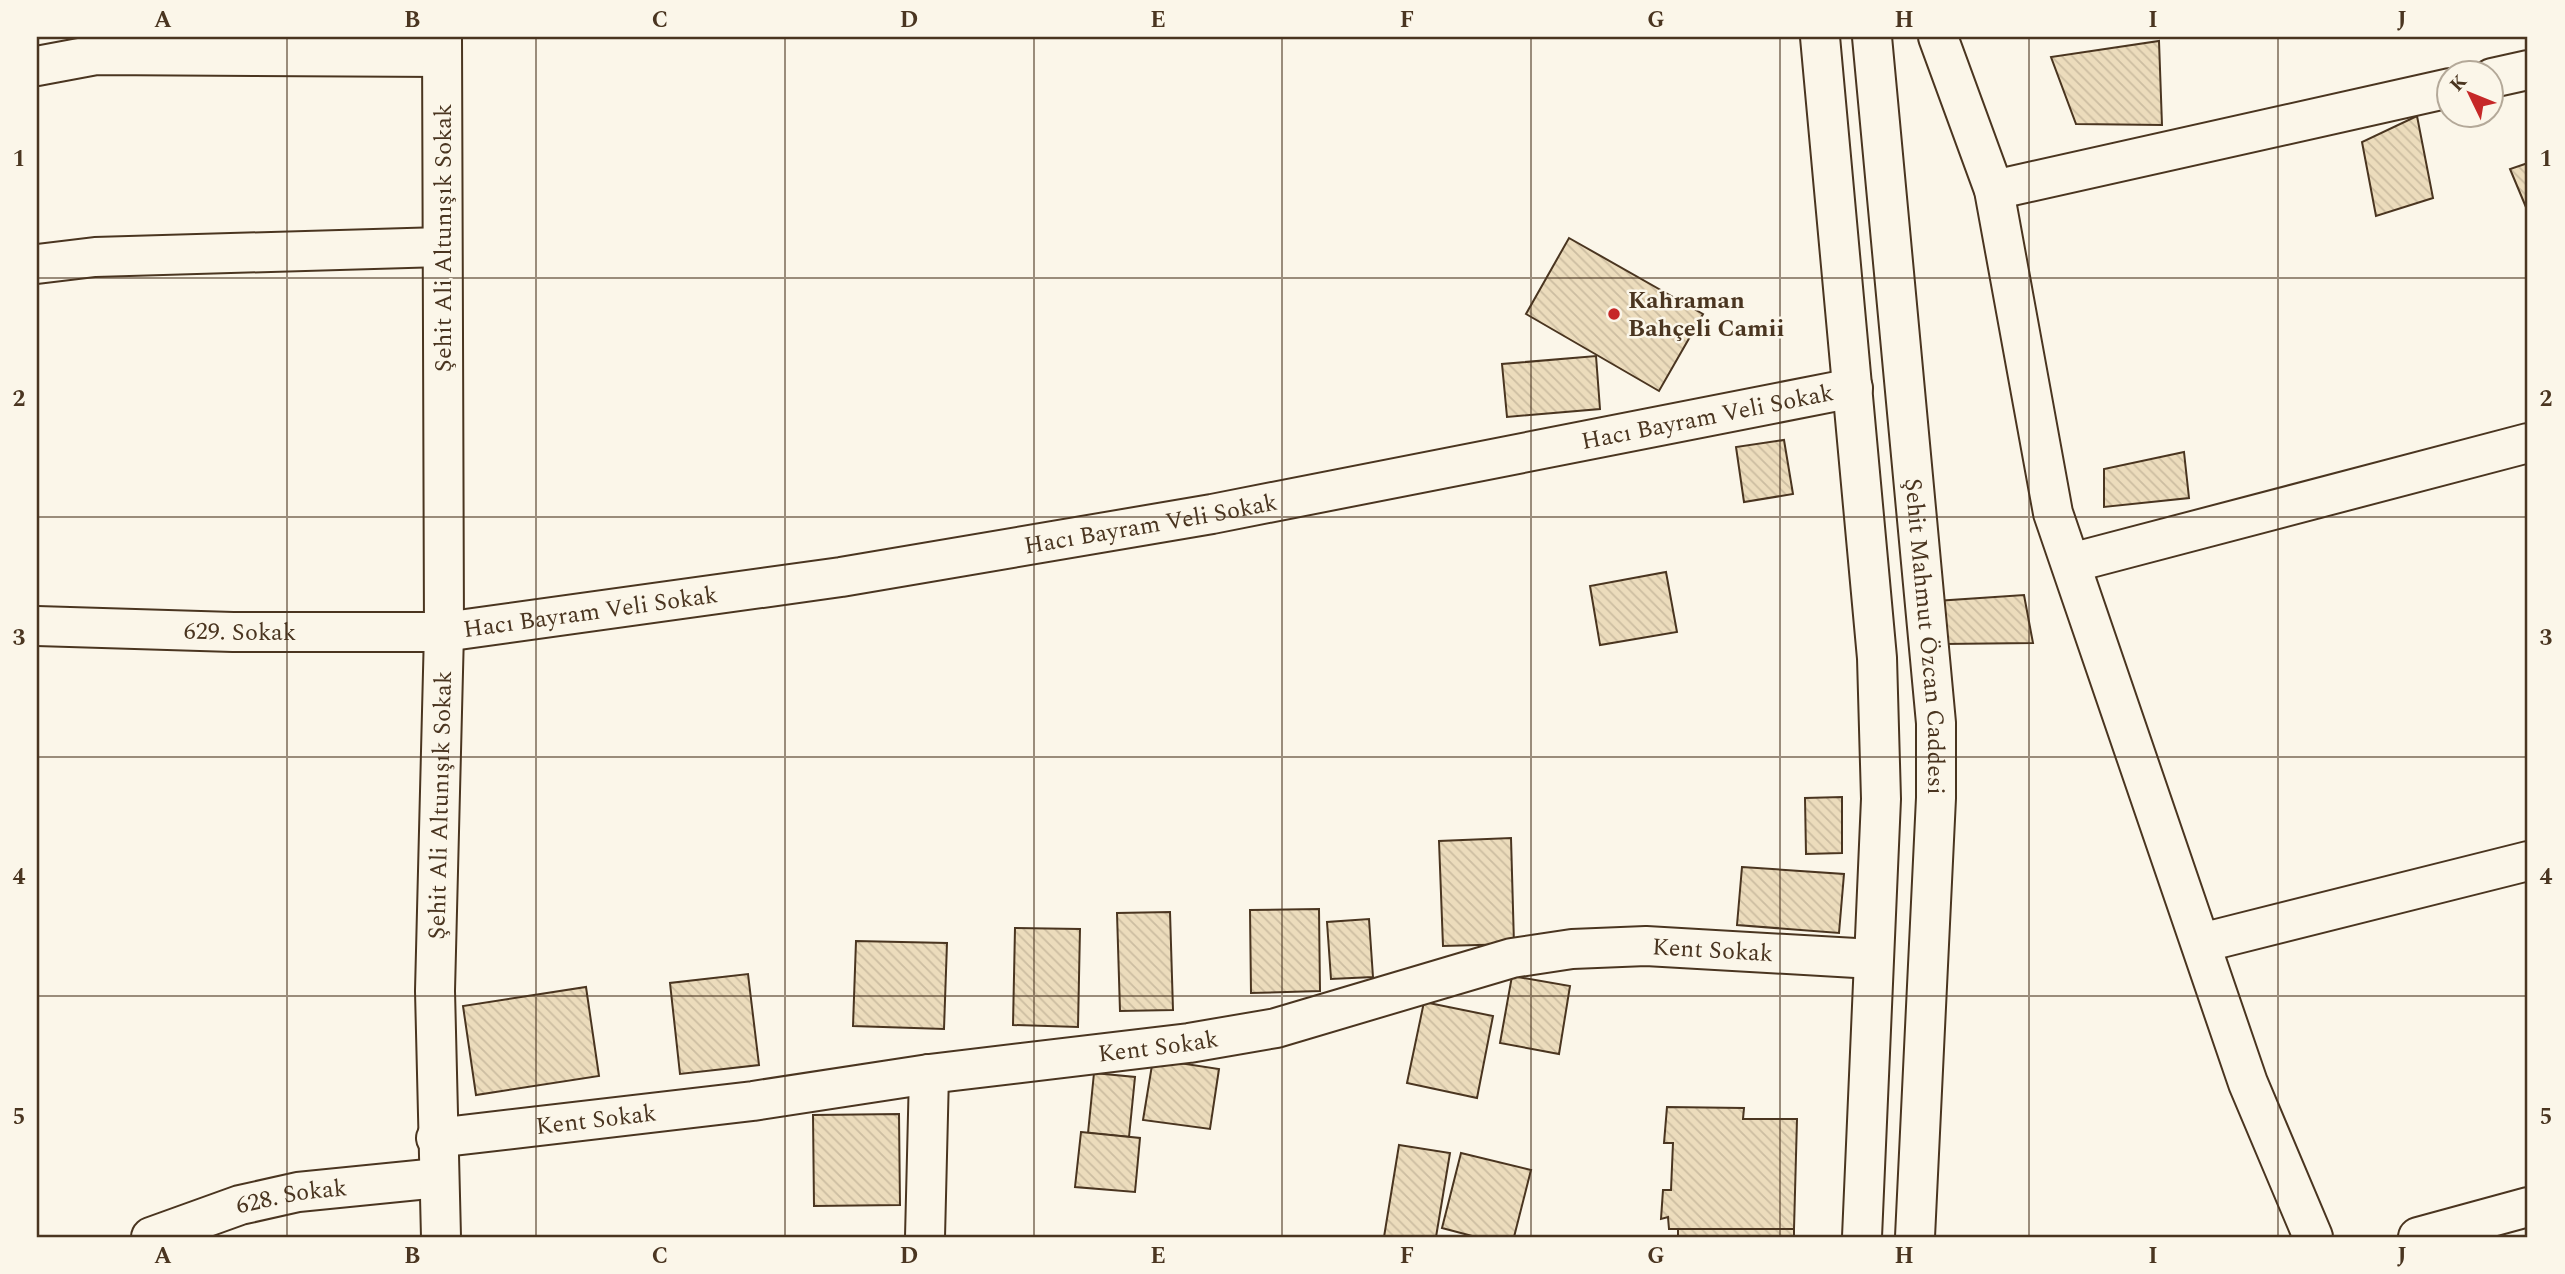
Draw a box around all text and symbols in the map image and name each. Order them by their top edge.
text: A [154,3,172,38]
text: B [404,3,420,38]
text: C [652,3,668,38]
text: D [900,3,918,38]
text: E [1150,3,1166,38]
text: F [1400,3,1414,38]
text: G [1647,3,1665,38]
text: H [1894,3,1914,38]
text: I [2148,3,2158,38]
text: J [2397,3,2407,38]
north arrow [2436,60,2506,130]
text: K [2443,68,2474,99]
street label: Şehit Ali Altunışık Sokak [426,104,462,372]
text: 1 [13,142,25,177]
text: 1 [2540,142,2552,177]
place label: Kahraman Bahçeli Camii [1628,283,1785,347]
marker: Kahraman Bahçeli Camii [1606,306,1622,322]
street label: Hacı Bayram Veli Sokak [1578,375,1837,460]
text: 2 [13,382,26,417]
text: 2 [2540,382,2553,417]
street label: Şehit Mahmut Özcan Caddesi [1894,477,1953,795]
street label: Hacı Bayram Veli Sokak [1021,485,1280,565]
street label: Hacı Bayram Veli Sokak [461,577,720,648]
street label: 629. Sokak [183,614,296,651]
text: 3 [13,621,26,656]
text: 3 [2540,621,2553,656]
street label: Şehit Ali Altunışık Sokak [419,670,462,940]
text: 4 [13,860,26,895]
text: 4 [2540,860,2553,895]
street label: Kent Sokak [1651,929,1774,972]
street label: Kent Sokak [1096,1021,1221,1073]
street label: Kent Sokak [534,1095,658,1145]
text: 5 [13,1100,25,1135]
text: 5 [2540,1100,2552,1135]
street label: 628. Sokak [233,1170,349,1224]
text: A [154,1239,172,1274]
text: B [404,1239,420,1274]
text: C [652,1239,668,1274]
text: D [900,1239,918,1274]
text: E [1150,1239,1166,1274]
text: F [1400,1239,1414,1274]
text: G [1647,1239,1665,1274]
text: H [1894,1239,1914,1274]
text: I [2148,1239,2158,1274]
text: J [2397,1239,2407,1274]

